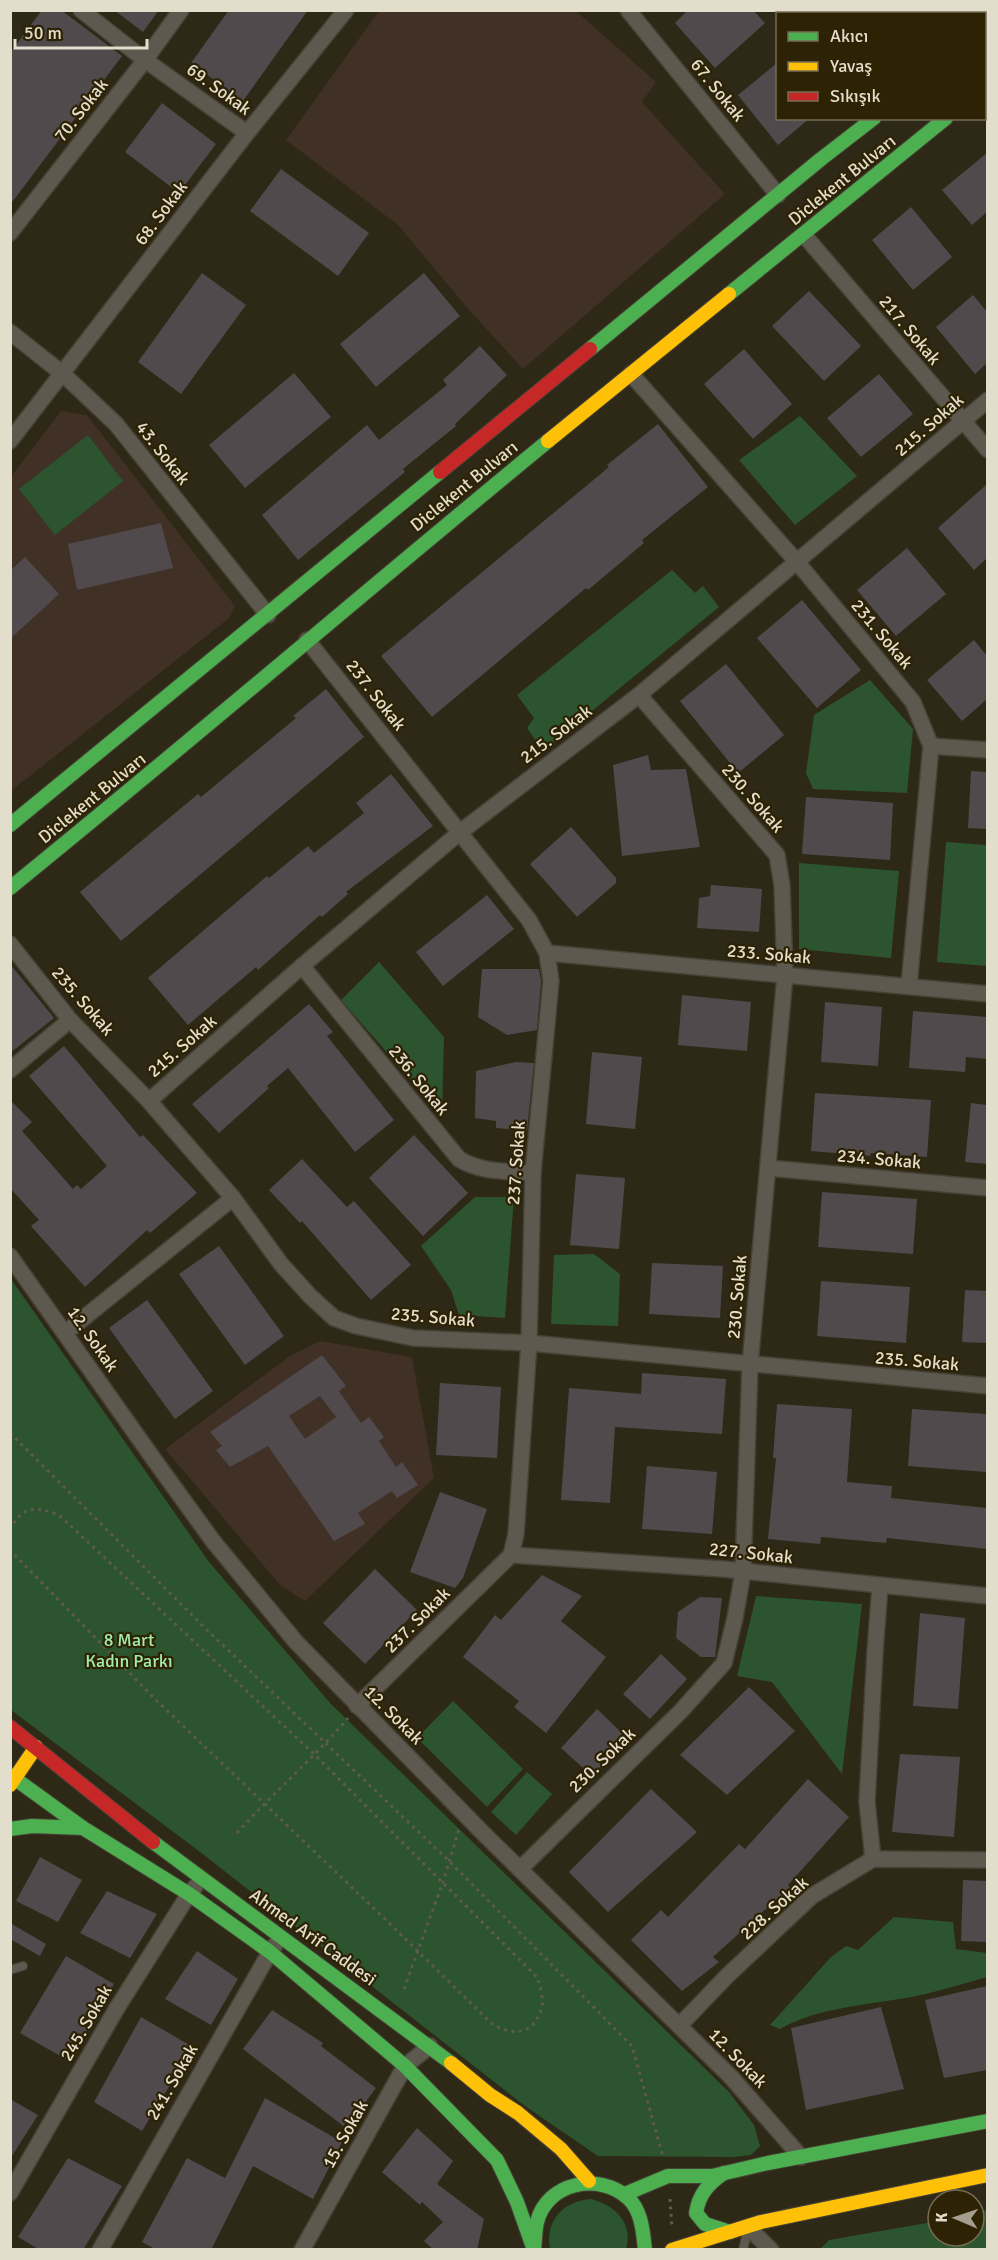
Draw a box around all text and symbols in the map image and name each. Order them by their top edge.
scale bar [15,12,147,50]
legend [776,12,986,120]
text: 50 m [24,22,62,44]
text: Akıcı [830,25,868,47]
street label: 67. Sokak [686,54,750,126]
text: Yavaş [830,55,872,77]
street label: 69. Sokak [182,58,256,120]
street label: 70. Sokak [49,74,113,146]
text: Sıkışık [830,85,880,107]
street label: Diclekent Bulvarı [784,130,900,230]
street label: 68. Sokak [130,177,192,249]
street label: 217. Sokak [874,291,946,369]
street label: 215. Sokak [890,389,968,461]
street label: 43. Sokak [131,417,195,489]
street label: Diclekent Bulvarı [406,436,522,536]
street label: 231. Sokak [846,595,918,673]
street label: 237. Sokak [341,655,411,735]
street label: 215. Sokak [516,700,596,768]
street label: Diclekent Bulvarı [34,748,150,848]
street label: 230. Sokak [717,759,789,837]
street label: 233. Sokak [726,939,812,969]
street label: 235. Sokak [47,962,119,1040]
street label: 215. Sokak [143,1010,221,1082]
street label: 236. Sokak [384,1040,454,1120]
street label: 237. Sokak [502,1120,530,1206]
street label: 234. Sokak [836,1144,922,1174]
street label: 230. Sokak [722,1254,752,1340]
street label: 12. Sokak [63,1302,123,1376]
street label: 235. Sokak [390,1302,476,1332]
street label: 235. Sokak [874,1346,960,1376]
street label: 227. Sokak [708,1538,794,1568]
street label: 237. Sokak [379,1582,455,1658]
park label: 8 Mart Kadın Parkı [85,1629,173,1672]
street label: 12. Sokak [360,1681,428,1749]
street label: 230. Sokak [564,1723,640,1797]
street label: 228. Sokak [735,1872,813,1944]
street label: Ahmed Arif Caddesi [245,1884,381,1990]
street label: 245. Sokak [55,1981,117,2065]
street label: 12. Sokak [704,2023,772,2093]
street label: 241. Sokak [141,2040,203,2124]
street label: 15. Sokak [317,2096,373,2172]
north arrow [926,2188,986,2248]
text: K [932,2212,952,2223]

